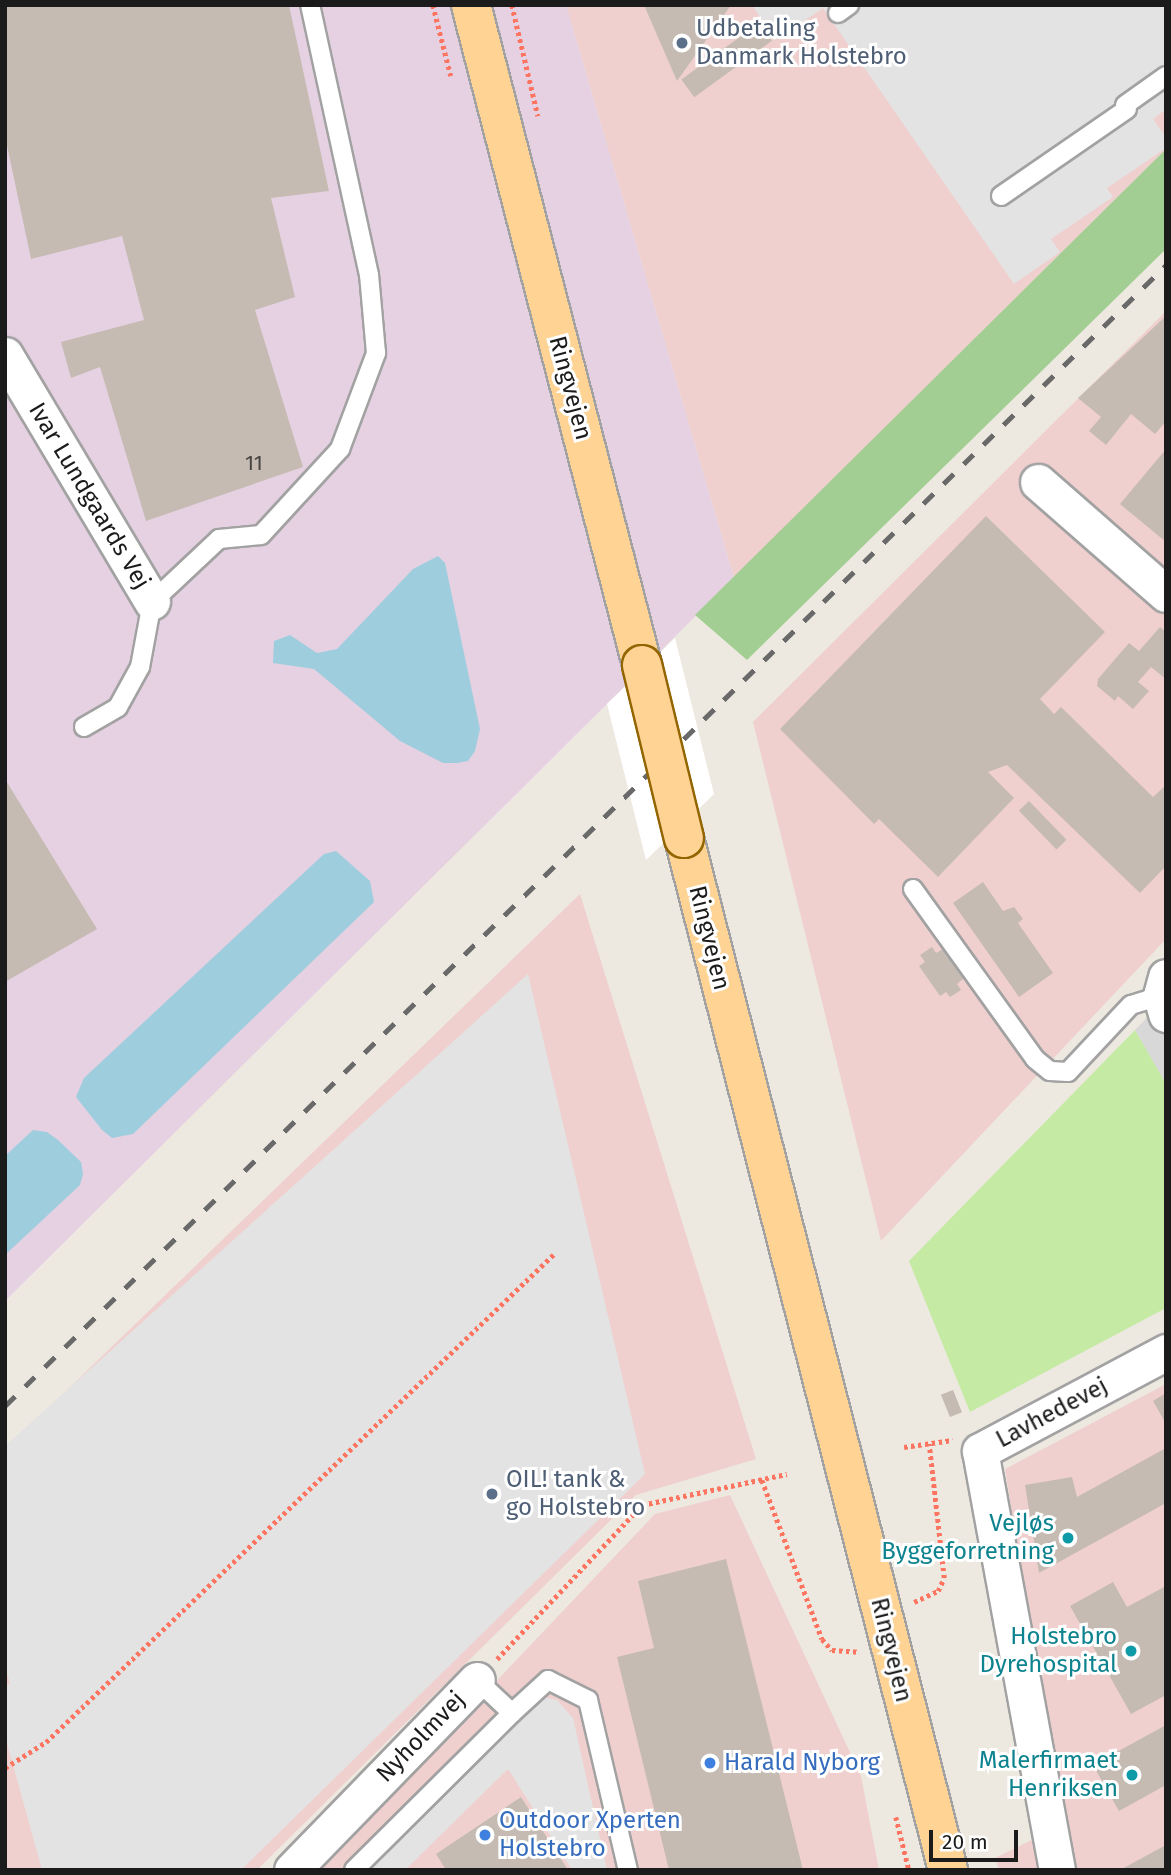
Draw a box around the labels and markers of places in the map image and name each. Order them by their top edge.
place label: Udbetaling Danmark Holstebro [696,15,907,71]
marker: Udbetaling Danmark Holstebro [674,35,690,51]
place label: OIL! tank & go Holstebro [506,1466,645,1522]
marker: OIL! tank & go Holstebro [484,1486,500,1502]
place label: Vejløs Byggeforretning [881,1510,1054,1566]
marker: Vejløs Byggeforretning [1060,1530,1076,1546]
place label: Holstebro Dyrehospital [979,1623,1117,1679]
marker: Holstebro Dyrehospital [1123,1643,1139,1659]
place label: Malerfirmaet Henriksen [979,1747,1118,1803]
place label: Harald Nyborg [724,1749,880,1777]
marker: Harald Nyborg [702,1755,718,1771]
marker: Malerfirmaet Henriksen [1124,1767,1140,1783]
place label: Outdoor Xperten Holstebro [499,1807,681,1863]
marker: Outdoor Xperten Holstebro [477,1827,493,1843]

